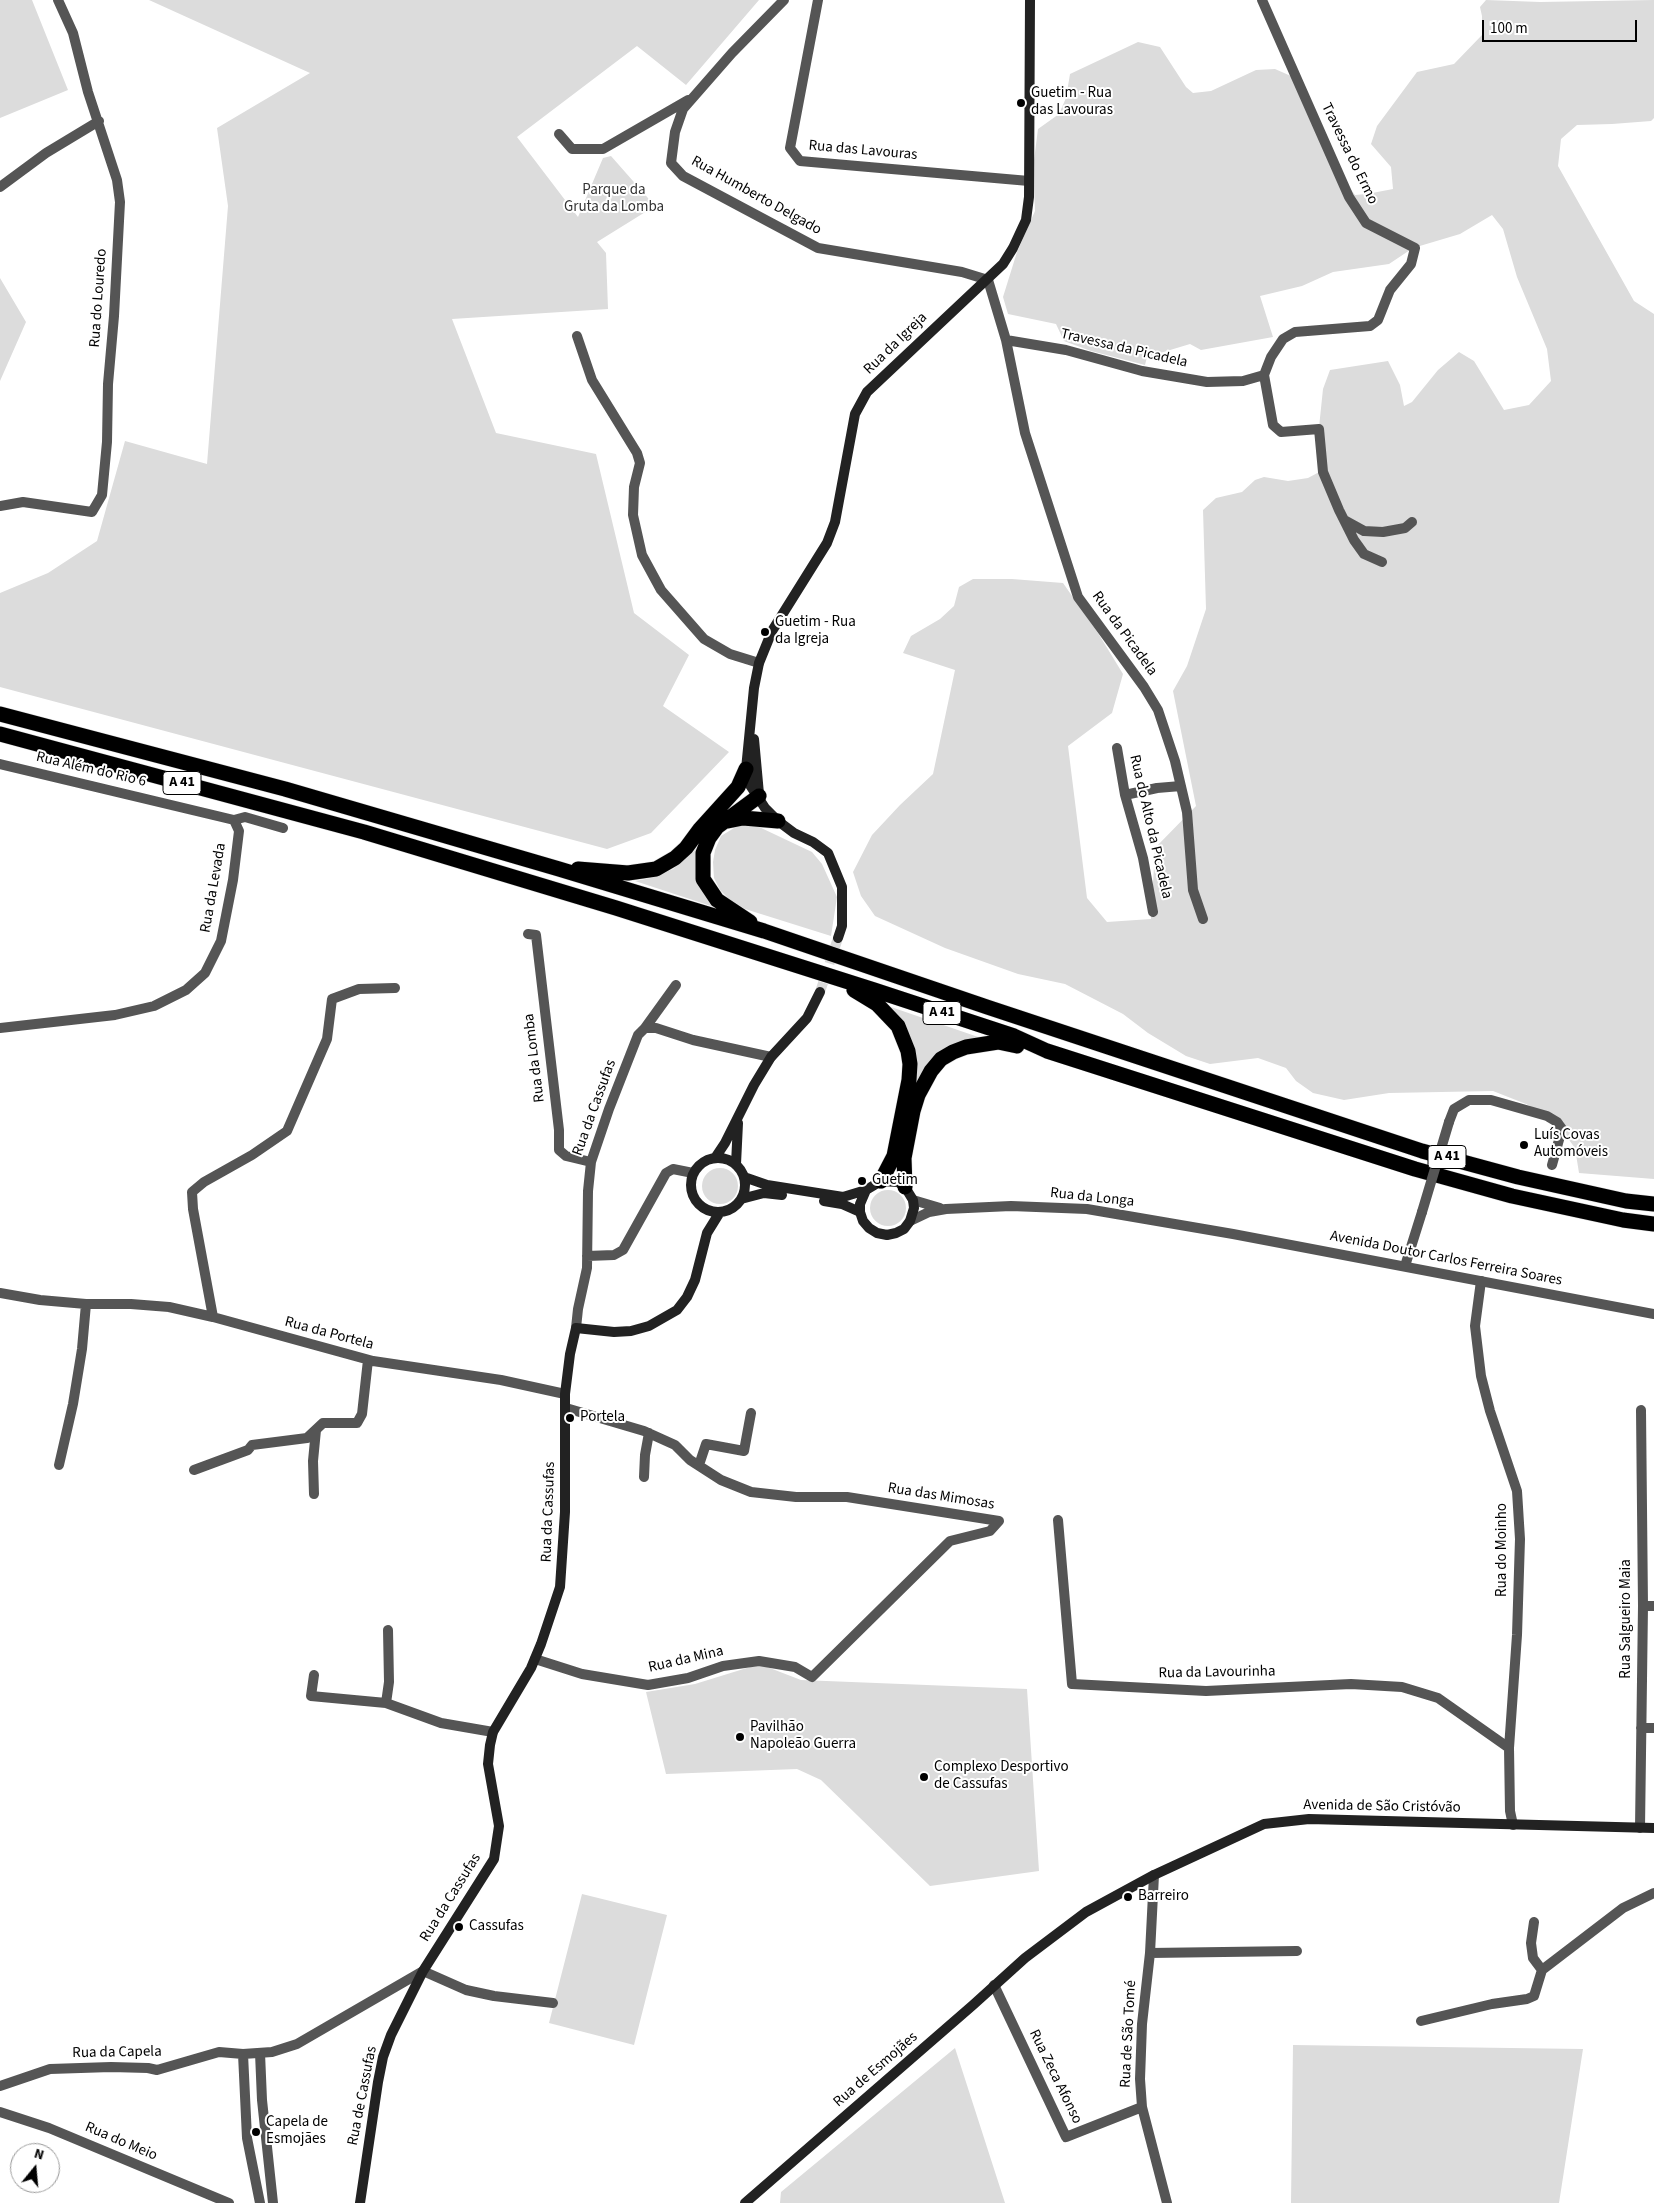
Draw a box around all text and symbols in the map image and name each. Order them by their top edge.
scale bar [1484,10,1639,42]
text: 100 m [1490,18,1528,39]
place label: Guetim - Rua das Lavouras [1031,85,1113,120]
marker: Guetim - Rua das Lavouras [1015,97,1027,109]
street label: Travessa do Ermo [1317,100,1381,208]
street label: Rua das Lavouras [808,137,918,165]
street label: Rua Humberto Delgado [688,153,824,239]
park label: Parque da Gruta da Lomba [564,182,664,217]
street label: Rua do Louredo [87,248,111,348]
street label: Rua da Igreja [860,309,932,379]
street label: Travessa da Picadela [1059,326,1189,372]
street label: Rua da Picadela [1087,588,1161,680]
place label: Guetim - Rua da Igreja [775,614,856,649]
marker: Guetim - Rua da Igreja [759,626,771,638]
street label: Rua Além do Rio 6 [34,749,148,791]
street label: Rua do Alto da Picadela [1125,753,1175,901]
road number: A 41 [163,771,201,794]
street label: Rua da Levada [197,842,231,934]
road number: A 41 [923,1001,961,1024]
street label: Rua da Lomba [521,1013,549,1103]
street label: Rua da Cassufas [569,1058,621,1158]
place label: Luís Covas Automóveis [1534,1127,1608,1162]
marker: Luís Covas Automóveis [1518,1139,1530,1151]
road number: A 41 [1428,1146,1466,1168]
place label: Guetim [872,1172,918,1190]
marker: Guetim [856,1175,868,1187]
street label: Rua da Longa [1049,1185,1135,1211]
street label: Avenida Doutor Carlos Ferreira Soares [1328,1228,1564,1290]
street label: Rua da Portela [283,1313,375,1355]
place label: Portela [580,1409,625,1427]
marker: Portela [564,1412,576,1424]
street label: Rua da Cassufas [538,1461,560,1563]
street label: Rua das Mimosas [886,1480,996,1514]
street label: Rua do Moinho [1494,1503,1512,1597]
street label: Rua Salgueiro Maia [1618,1559,1636,1679]
street label: Rua da Mina [647,1643,725,1677]
street label: Rua da Lavourinha [1158,1663,1276,1683]
place label: Pavilhão Napoleão Guerra [750,1719,856,1754]
marker: Pavilhão Napoleão Guerra [734,1731,746,1743]
place label: Complexo Desportivo de Cassufas [934,1759,1069,1794]
marker: Complexo Desportivo de Cassufas [918,1771,930,1783]
street label: Avenida de São Cristóvão [1303,1797,1461,1817]
street label: Rua da Cassufas [417,1850,485,1946]
place label: Barreiro [1138,1888,1189,1906]
marker: Barreiro [1122,1891,1134,1903]
place label: Cassufas [469,1918,524,1936]
marker: Cassufas [453,1921,465,1933]
street label: Rua de São Tomé [1117,1980,1141,2088]
street label: Rua Zeca Afonso [1024,2027,1086,2127]
street label: Rua de Esmojães [830,2029,922,2111]
street label: Rua da Capela [72,2043,162,2063]
street label: Rua de Cassufas [345,2045,381,2147]
place label: Capela de Esmojães [266,2114,328,2149]
street label: Rua do Meio [82,2119,160,2165]
marker: Capela de Esmojães [250,2126,262,2138]
north arrow [10,2143,60,2193]
text: N [32,2144,46,2166]

